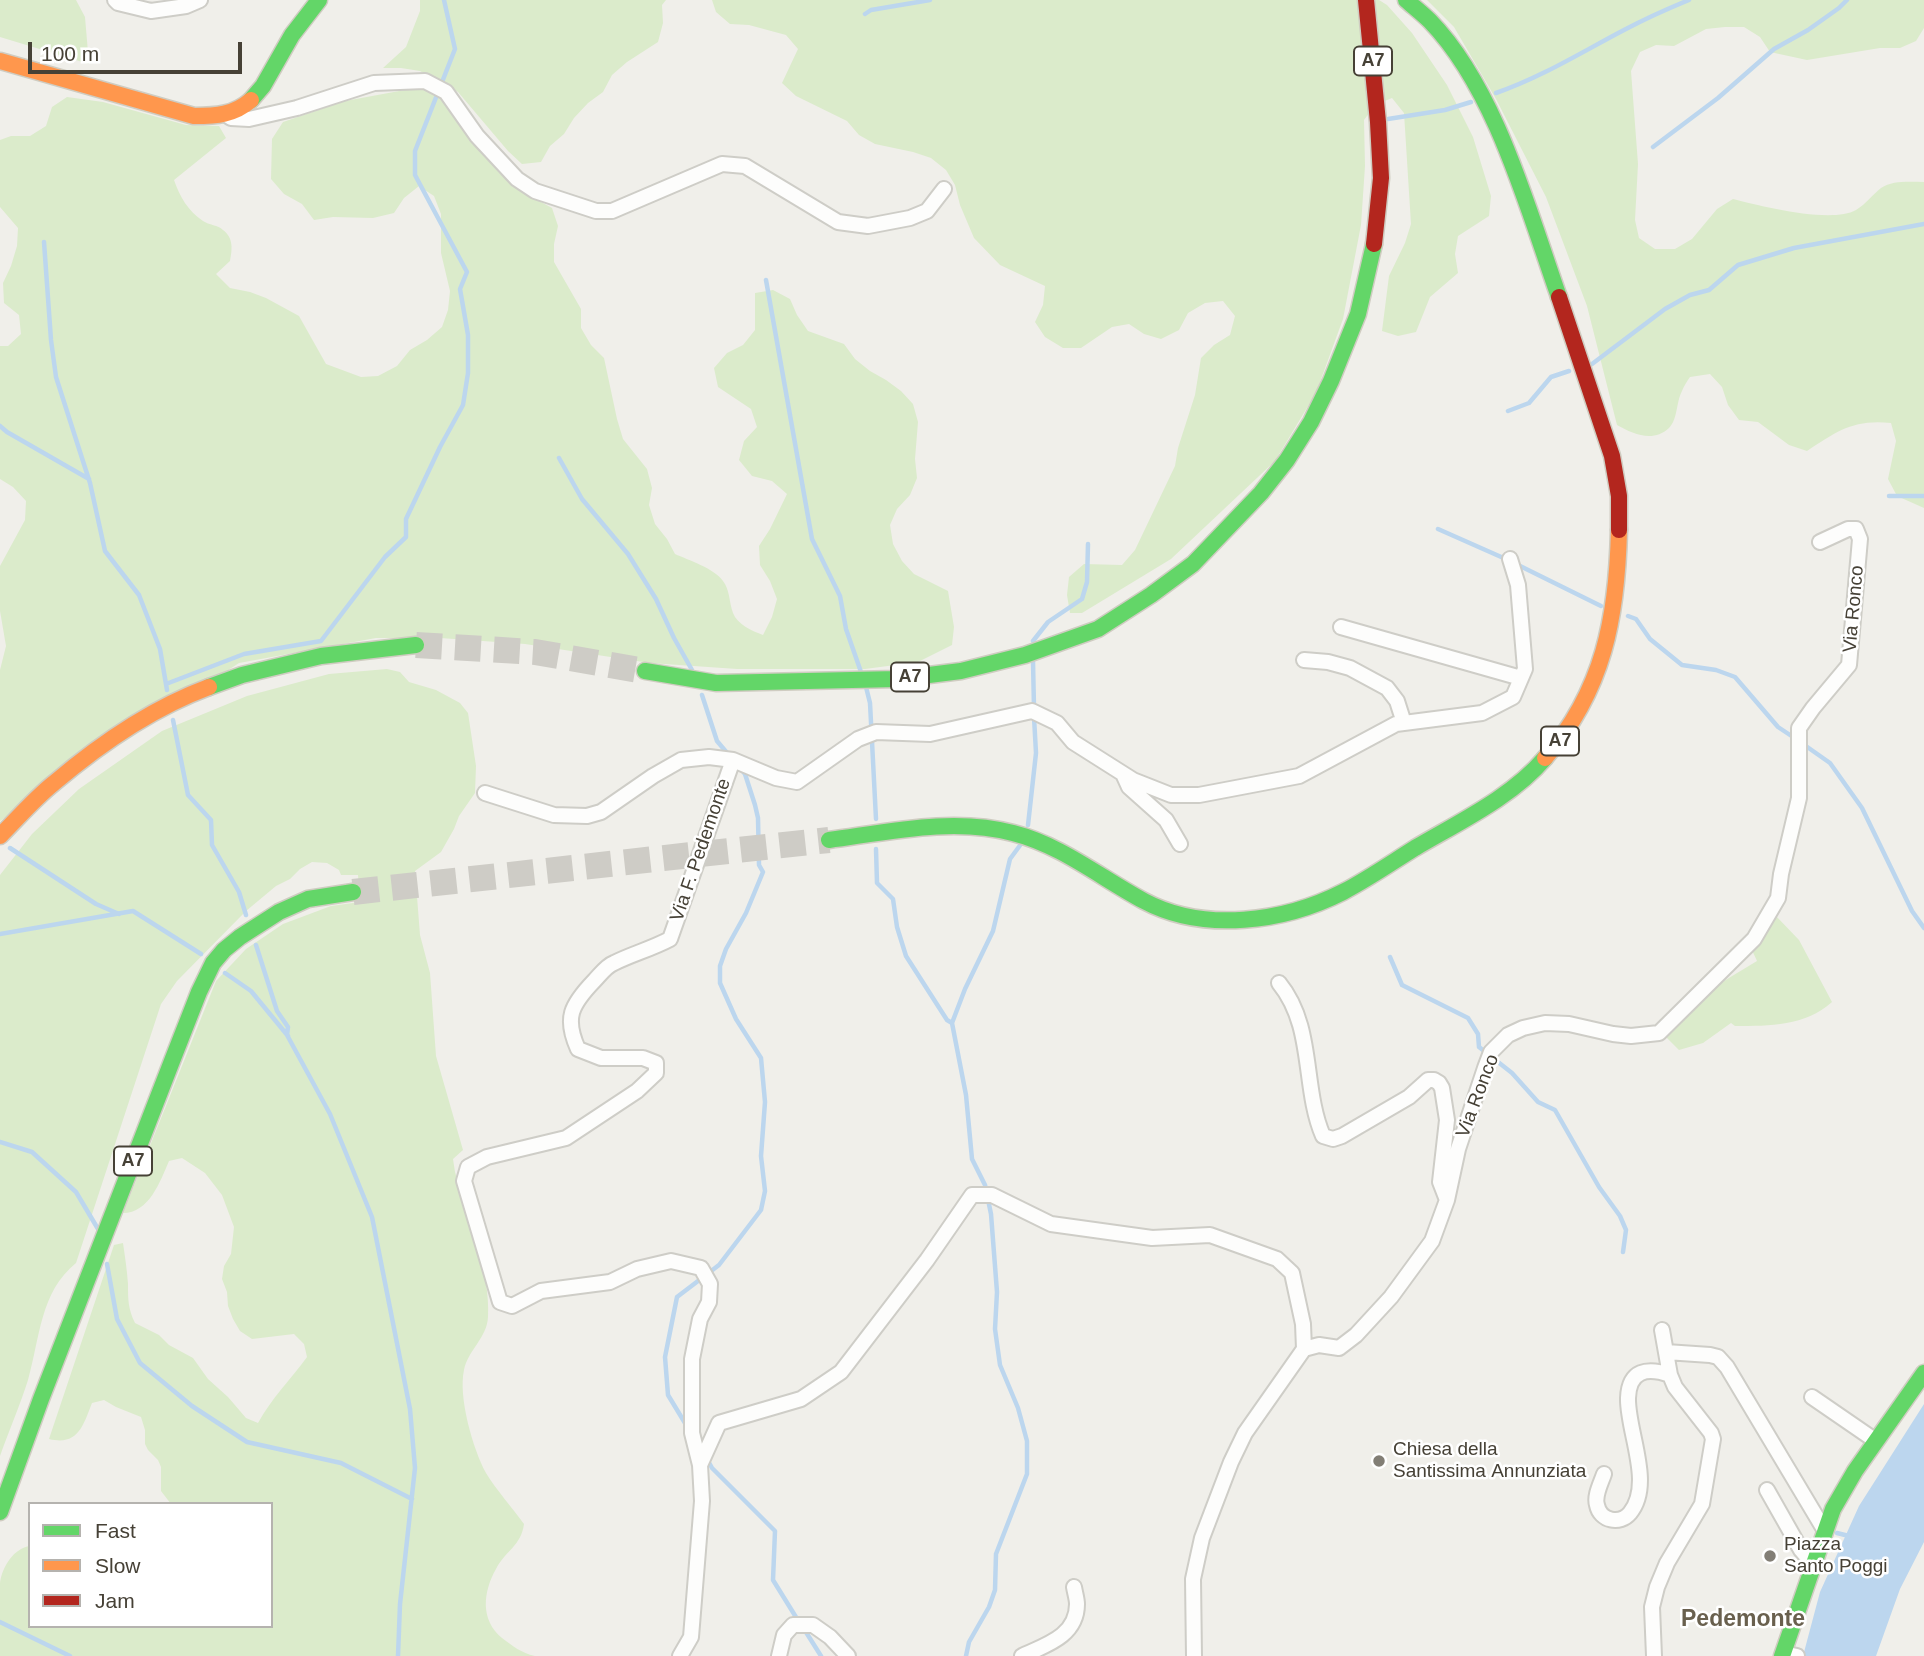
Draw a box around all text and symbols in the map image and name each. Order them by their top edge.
scale bar [32,28,245,72]
text: 100 m [41,42,99,65]
road number: A7 [1354,46,1392,76]
street label: Via Ronco [1839,565,1869,653]
road number: A7 [891,662,929,692]
road number: A7 [1541,726,1579,756]
street label: Via F. Pedemonte [666,776,736,924]
street label: Via Ronco [1452,1051,1504,1141]
road number: A7 [114,1146,152,1176]
place label: Chiesa della Santissima Annunziata [1393,1439,1586,1483]
marker: Chiesa della Santissima Annunziata [1371,1453,1387,1469]
legend [28,1502,273,1628]
text: Fast [95,1519,136,1542]
place label: Piazza Santo Poggi [1784,1534,1888,1578]
marker: Piazza Santo Poggi [1762,1548,1778,1564]
text: Slow [95,1554,141,1577]
text: Jam [95,1589,135,1612]
district label: Pedemonte [1681,1606,1805,1634]

